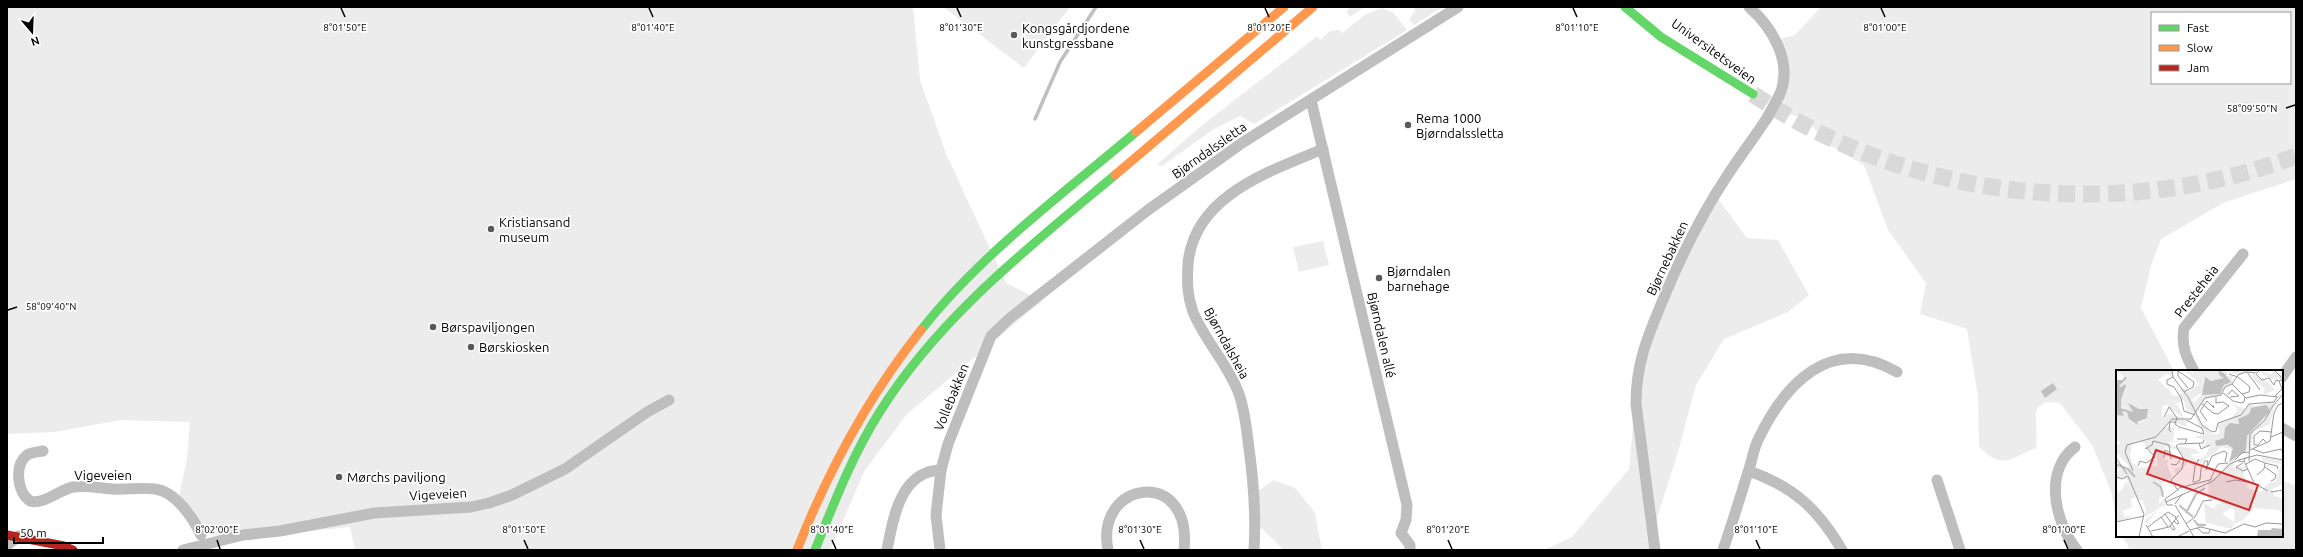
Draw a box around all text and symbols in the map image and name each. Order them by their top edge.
north arrow [12,12,52,52]
legend [2151,12,2291,84]
street label: Universitetsveien [1669,16,1759,86]
place label: Kongsgårdjordene kunstgressbane [1022,21,1130,50]
text: Fast [2187,21,2209,34]
text: 8°01'50"E [323,22,367,33]
text: 8°01'40"E [631,22,675,33]
text: 8°01'30"E [939,22,983,33]
text: 8°01'20"E [1247,22,1291,33]
text: 8°01'10"E [1555,22,1599,33]
text: 8°01'00"E [1863,22,1907,33]
marker: Kongsgårdjordene kunstgressbane [1009,30,1019,40]
text: N [29,34,41,48]
text: Slow [2187,41,2213,54]
text: Jam [2187,61,2209,74]
text: 58°09'50"N [2227,103,2277,114]
place label: Rema 1000 Bjørndalssletta [1416,111,1504,140]
street label: Bjørndalssletta [1169,119,1249,181]
marker: Rema 1000 Bjørndalssletta [1403,120,1413,130]
place label: Kristiansand museum [499,215,570,244]
street label: Bjørnebakken [1644,219,1690,297]
marker: Kristiansand museum [486,224,496,234]
street label: Presteheia [2171,262,2221,320]
place label: Bjørndalen barnehage [1387,264,1451,293]
marker: Bjørndalen barnehage [1374,273,1384,283]
street label: Bjørndalen allé [1365,291,1399,379]
text: 58°09'40"N [26,301,76,312]
street label: Bjørndalsheia [1202,305,1252,381]
place label: Børspaviljongen [441,320,535,334]
marker: Børspaviljongen [428,322,438,332]
place label: Børskiosken [479,340,549,354]
marker: Børskiosken [466,342,476,352]
street label: Vollebakken [931,361,971,433]
inset map [2116,370,2283,537]
street label: Vigeveien [74,468,132,482]
place label: Mørchs paviljong [347,470,446,484]
marker: Mørchs paviljong [334,472,344,482]
street label: Vigeveien [409,485,467,503]
scale bar [14,519,103,545]
text: 8°02'00"E [195,524,239,535]
text: 8°01'50"E [502,524,546,535]
text: 8°01'40"E [810,524,854,535]
text: 8°01'30"E [1118,524,1162,535]
text: 8°01'20"E [1426,524,1470,535]
text: 8°01'10"E [1734,524,1778,535]
text: 8°01'00"E [2042,524,2086,535]
text: 50 m [20,526,47,539]

